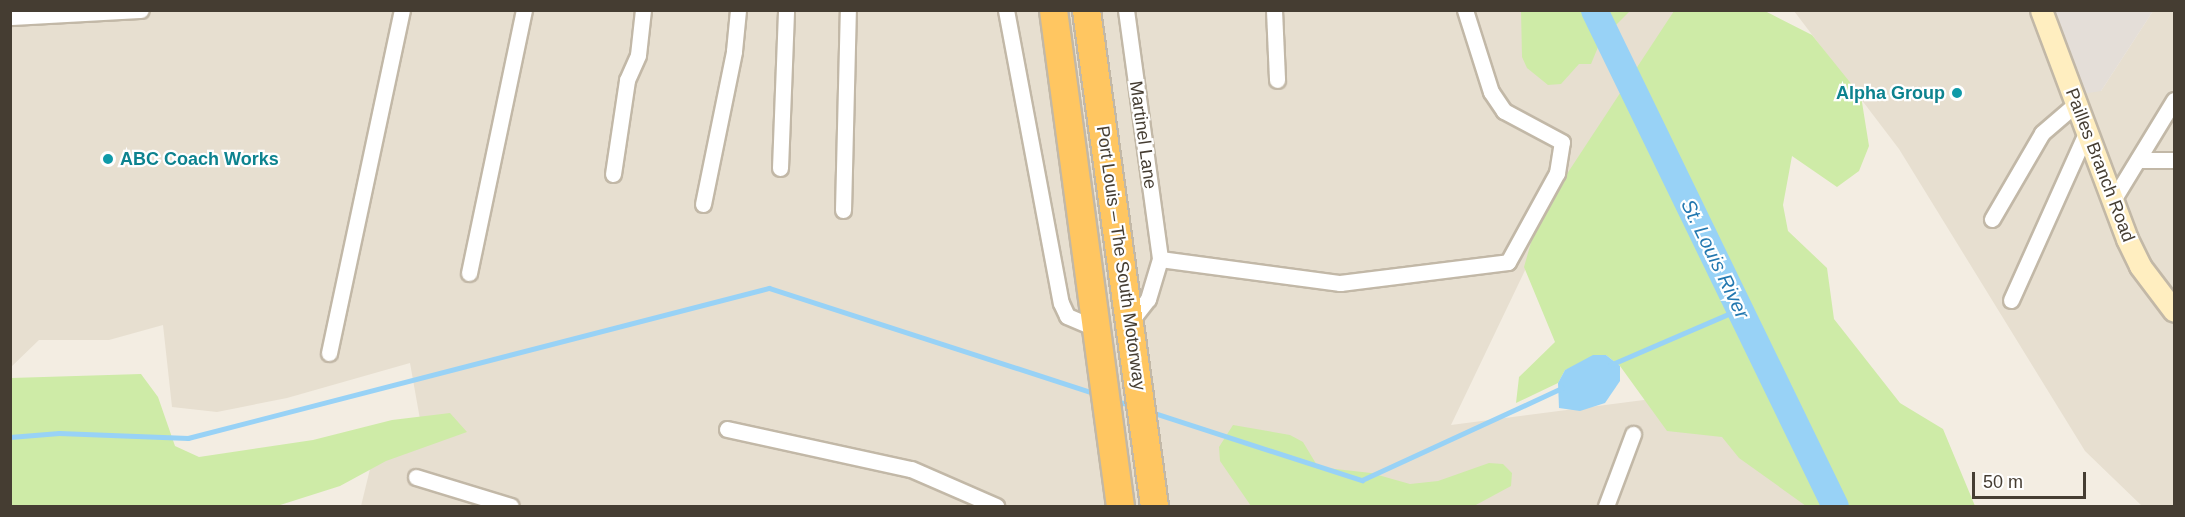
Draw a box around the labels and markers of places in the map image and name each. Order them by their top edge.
place label: Alpha Group [1836,82,1945,104]
marker: Alpha Group [1950,86,1964,100]
place label: ABC Coach Works [120,148,279,170]
marker: ABC Coach Works [101,152,115,166]

